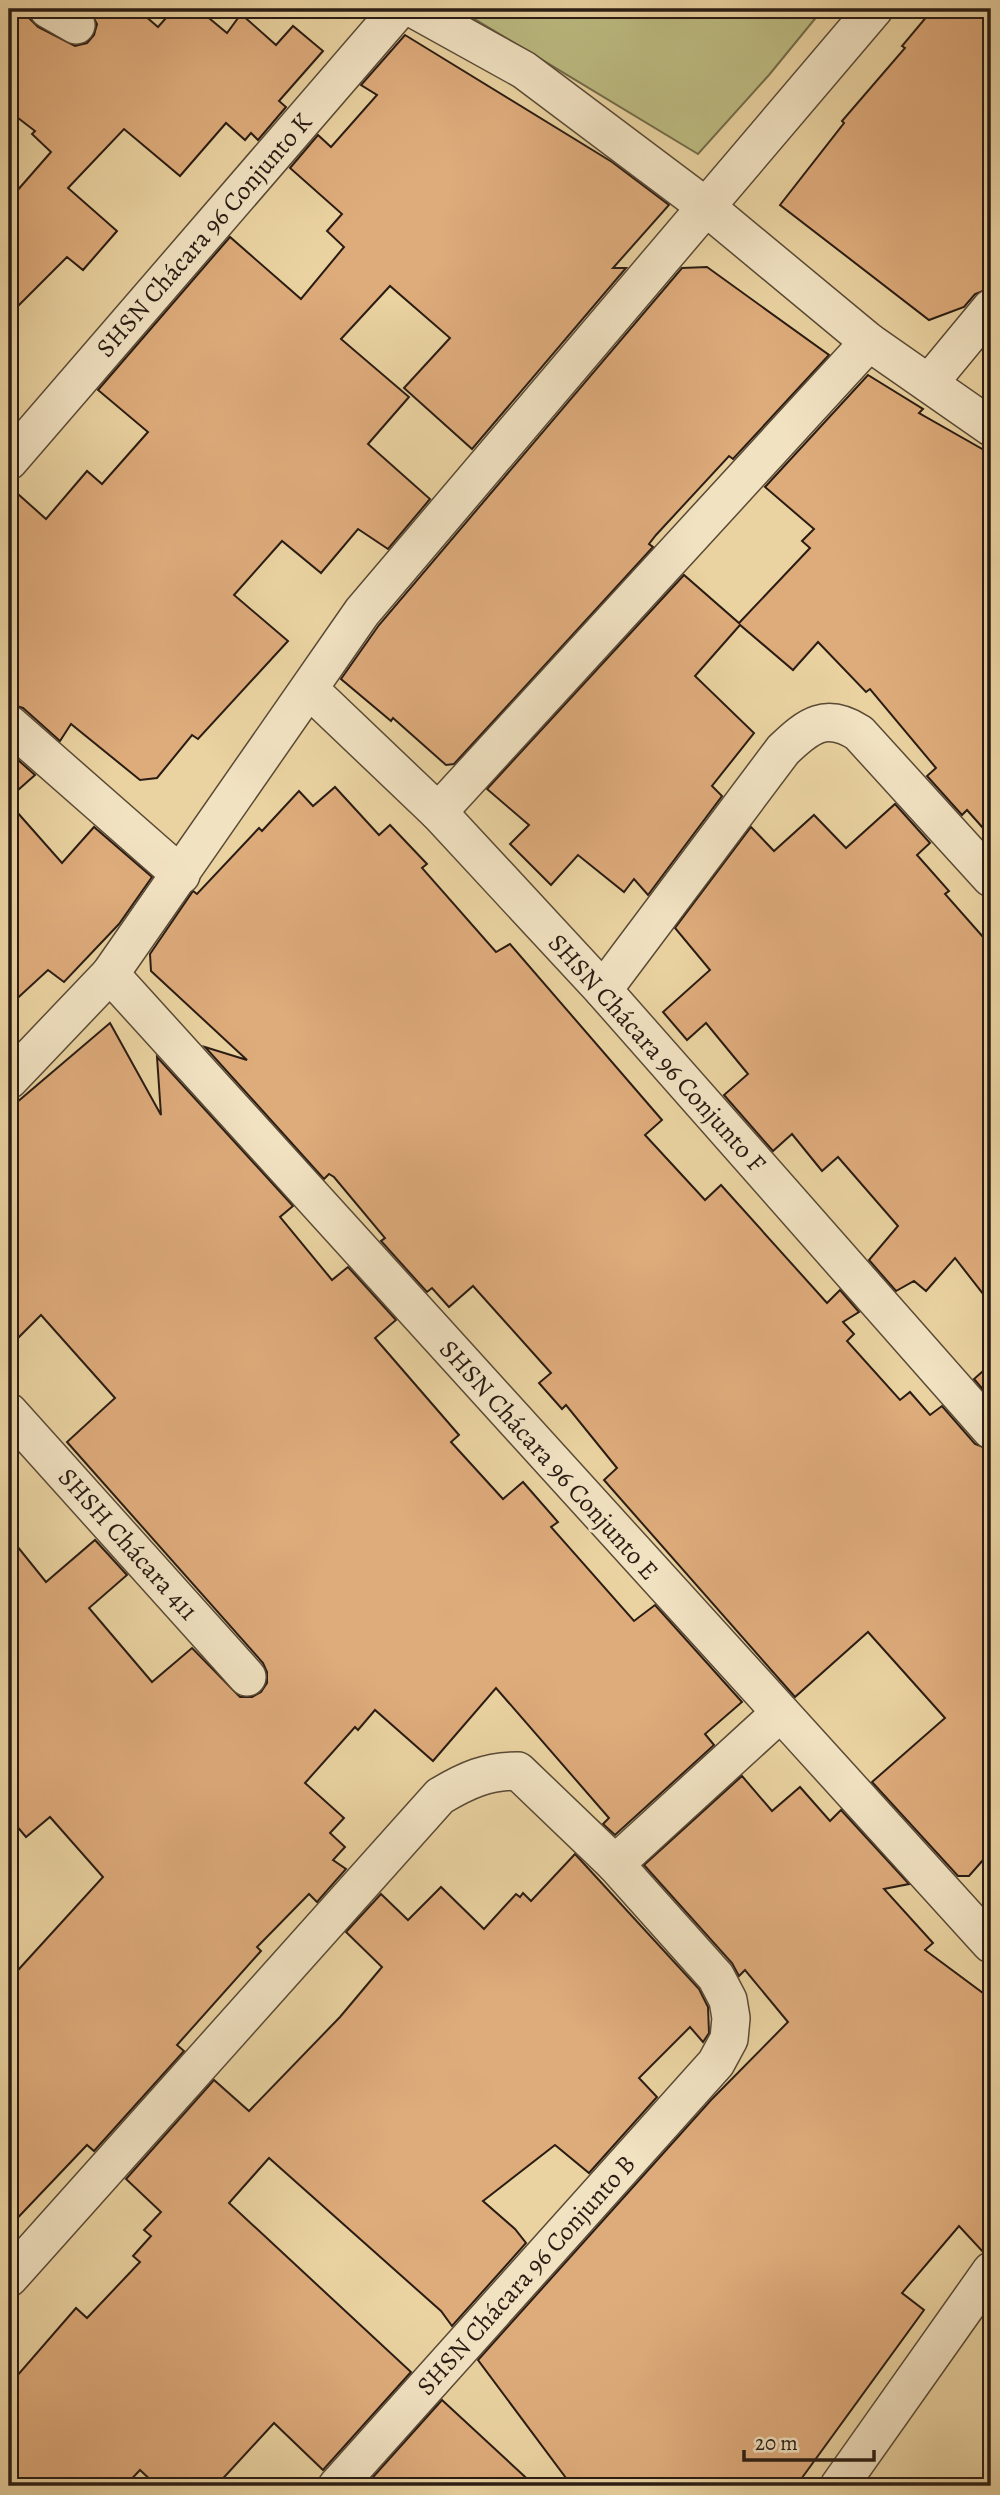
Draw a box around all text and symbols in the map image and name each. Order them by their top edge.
street label: SHSN Chácara 96 Conjunto K [88,105,320,365]
street label: SHSN Chácara 96 Conjunto F [540,926,774,1180]
street label: SHSN Chácara 96 Conjunto E [432,1332,666,1588]
street label: SHSH Chácara 411 [50,1460,206,1628]
street label: SHSN Chácara 96 Conjunto B [409,2147,643,2403]
scale bar [744,2418,874,2462]
text: 20 m [755,2429,798,2457]

